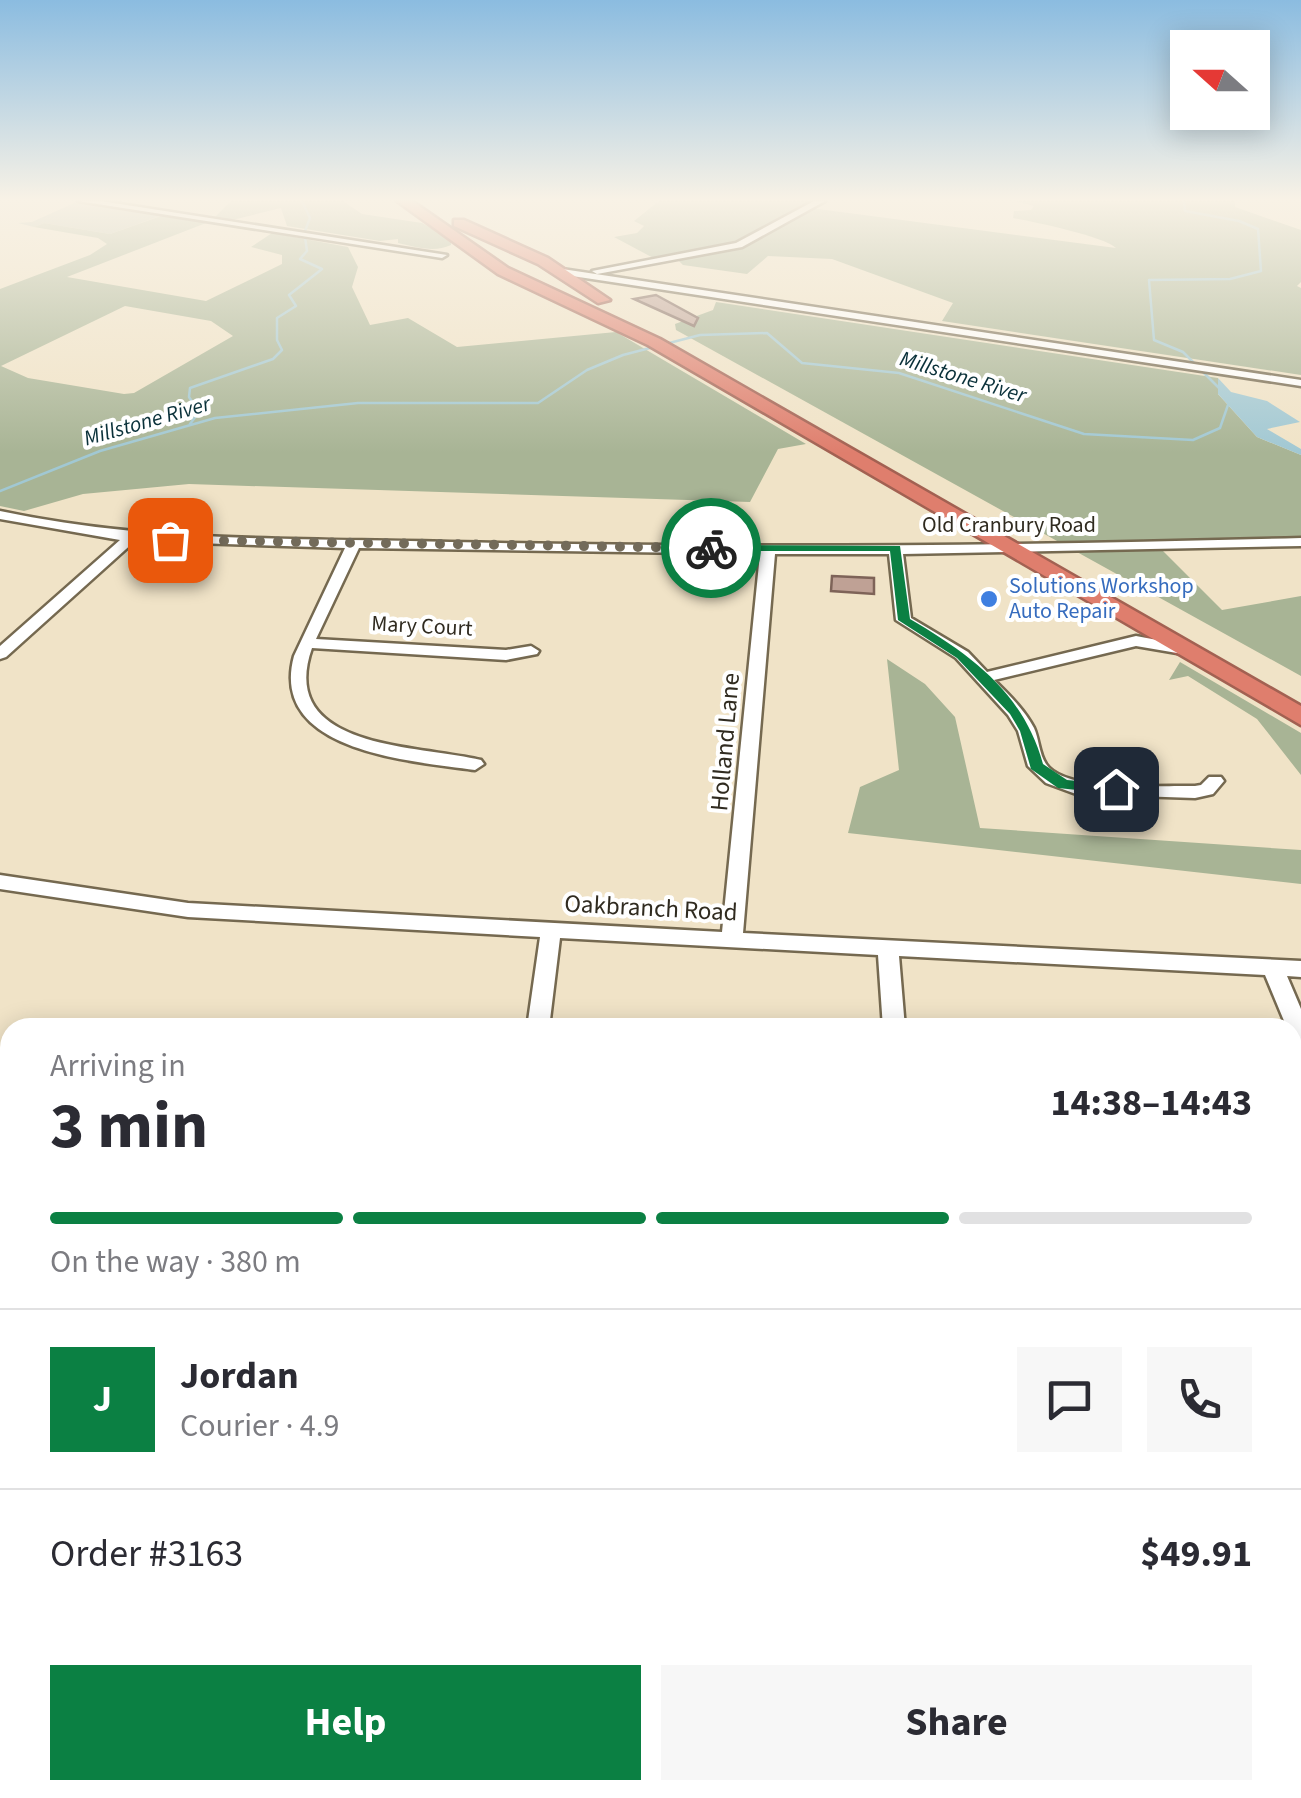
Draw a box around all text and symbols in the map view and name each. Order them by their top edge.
north arrow [1170,30,1270,130]
map controls [1170,30,1270,130]
water label: Millstone River [896,343,1031,412]
water label: Millstone River [80,387,216,454]
pin [128,498,213,583]
courier [661,498,761,598]
street label: Old Cranbury Road [922,509,1096,541]
icon: bag [143,513,198,568]
icon: bike [684,521,739,576]
place label: Solutions Workshop Auto Repair [1009,570,1194,627]
marker: Solutions Workshop Auto Repair [978,588,1000,610]
street label: Mary Court [370,607,474,645]
street label: Holland Lane [701,671,749,813]
pin [1074,747,1159,832]
icon: home [1089,762,1144,817]
street label: Oakbranch Road [563,885,739,931]
text: Arriving in [50,1043,186,1089]
text: 14:38–14:43 [1050,1076,1252,1130]
text: 3 min [50,1080,208,1173]
text: On the way · 380 m [50,1239,301,1285]
button: chat [1017,1347,1122,1452]
button: phone [1147,1347,1252,1452]
text: Jordan [180,1349,299,1403]
text: J [93,1372,112,1426]
text: Courier · 4.9 [180,1403,340,1449]
text: Order #3163 [50,1527,243,1581]
text: $49.91 [1140,1527,1252,1581]
button: Help [50,1665,641,1780]
button: Share [661,1665,1252,1780]

